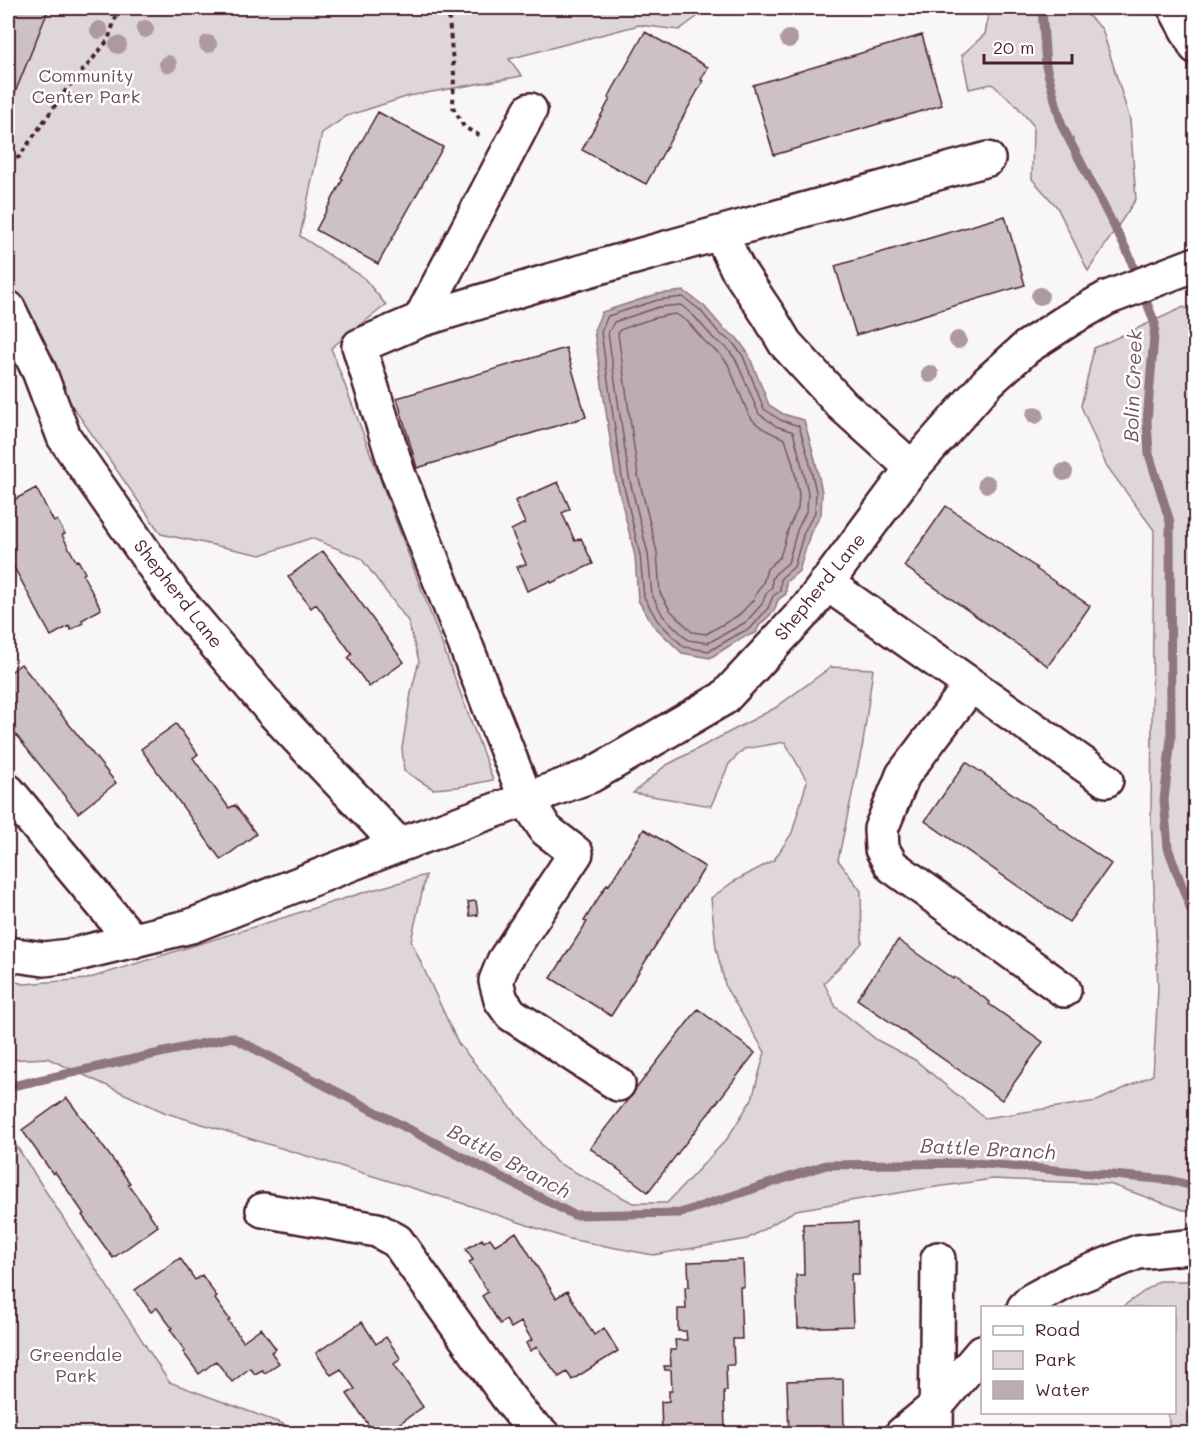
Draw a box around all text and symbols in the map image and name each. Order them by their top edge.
scale bar [984,27,1072,65]
text: 20 m [993,35,1034,59]
park label: Community Center Park [32,63,140,108]
water label: Bolin Creek [1117,329,1147,443]
street label: Shepherd Lane [768,528,870,645]
street label: Shepherd Lane [129,534,229,653]
water label: Battle Branch [444,1117,575,1203]
water label: Battle Branch [920,1131,1056,1165]
legend [981,1306,1176,1414]
text: Road [1035,1317,1080,1341]
park label: Greendale Park [30,1342,122,1387]
text: Park [1035,1347,1076,1371]
text: Water [1035,1377,1090,1401]

